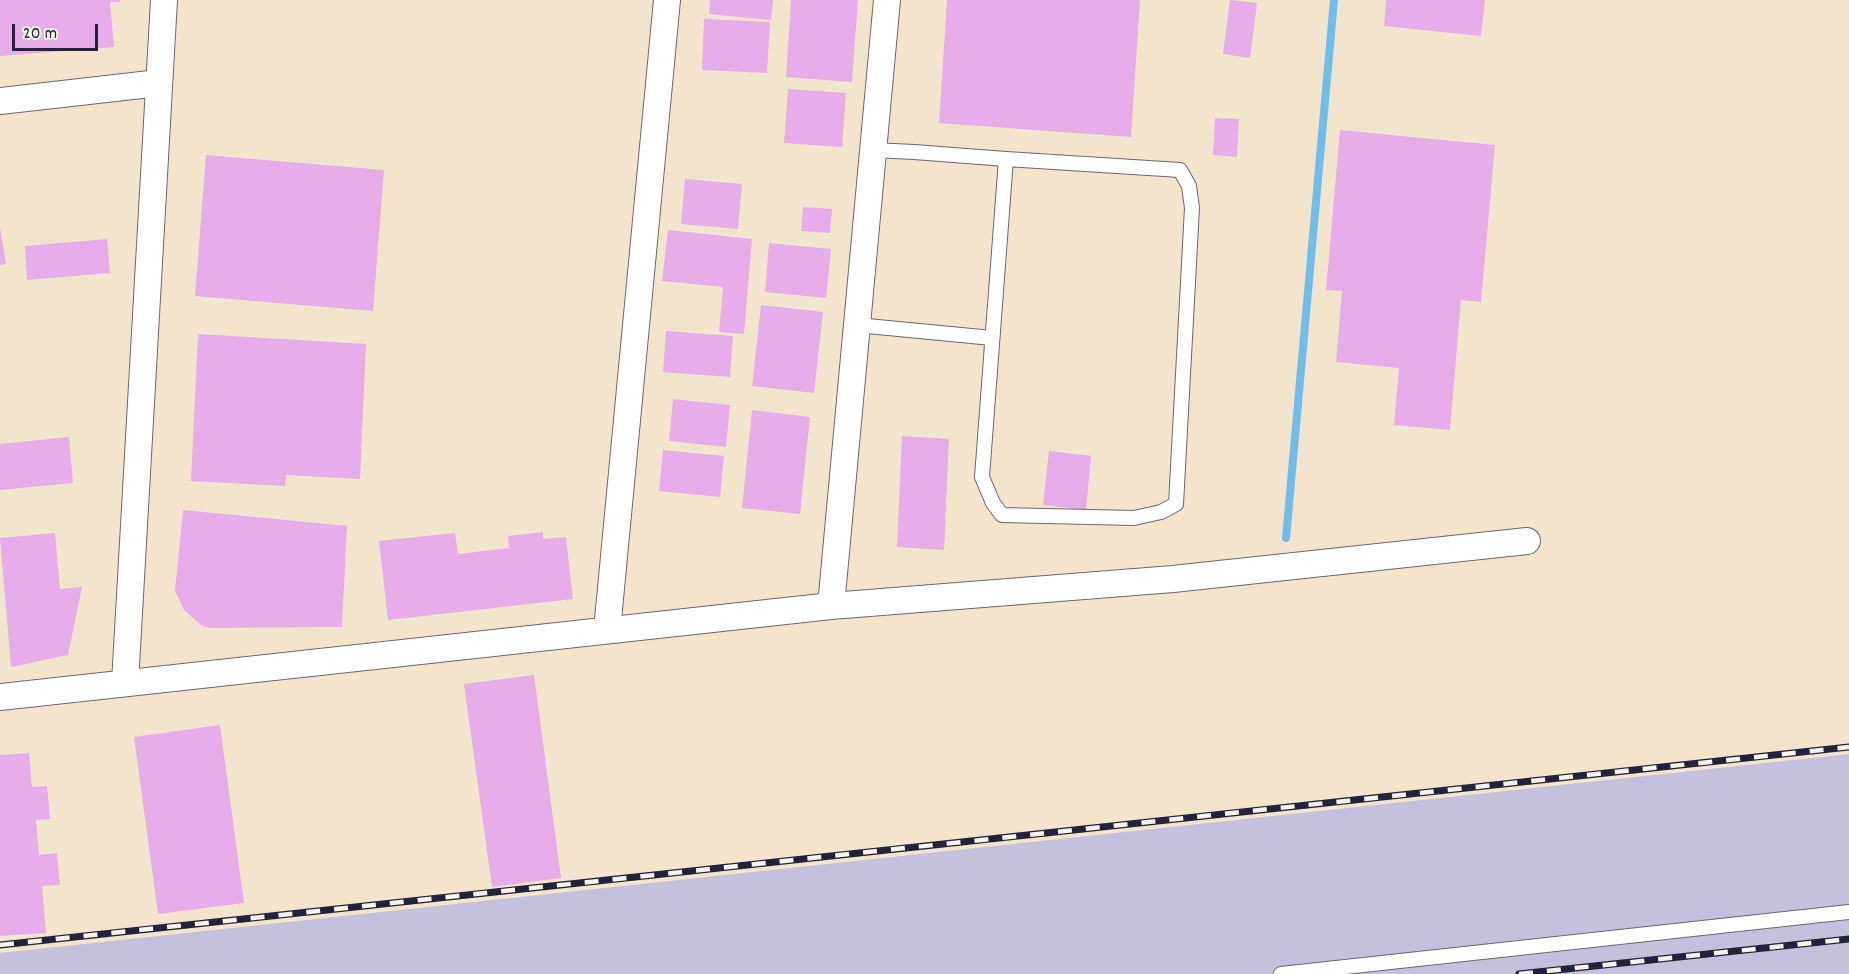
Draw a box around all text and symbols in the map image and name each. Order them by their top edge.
scale bar [15,12,100,50]
text: 20 m [23,22,57,47]

